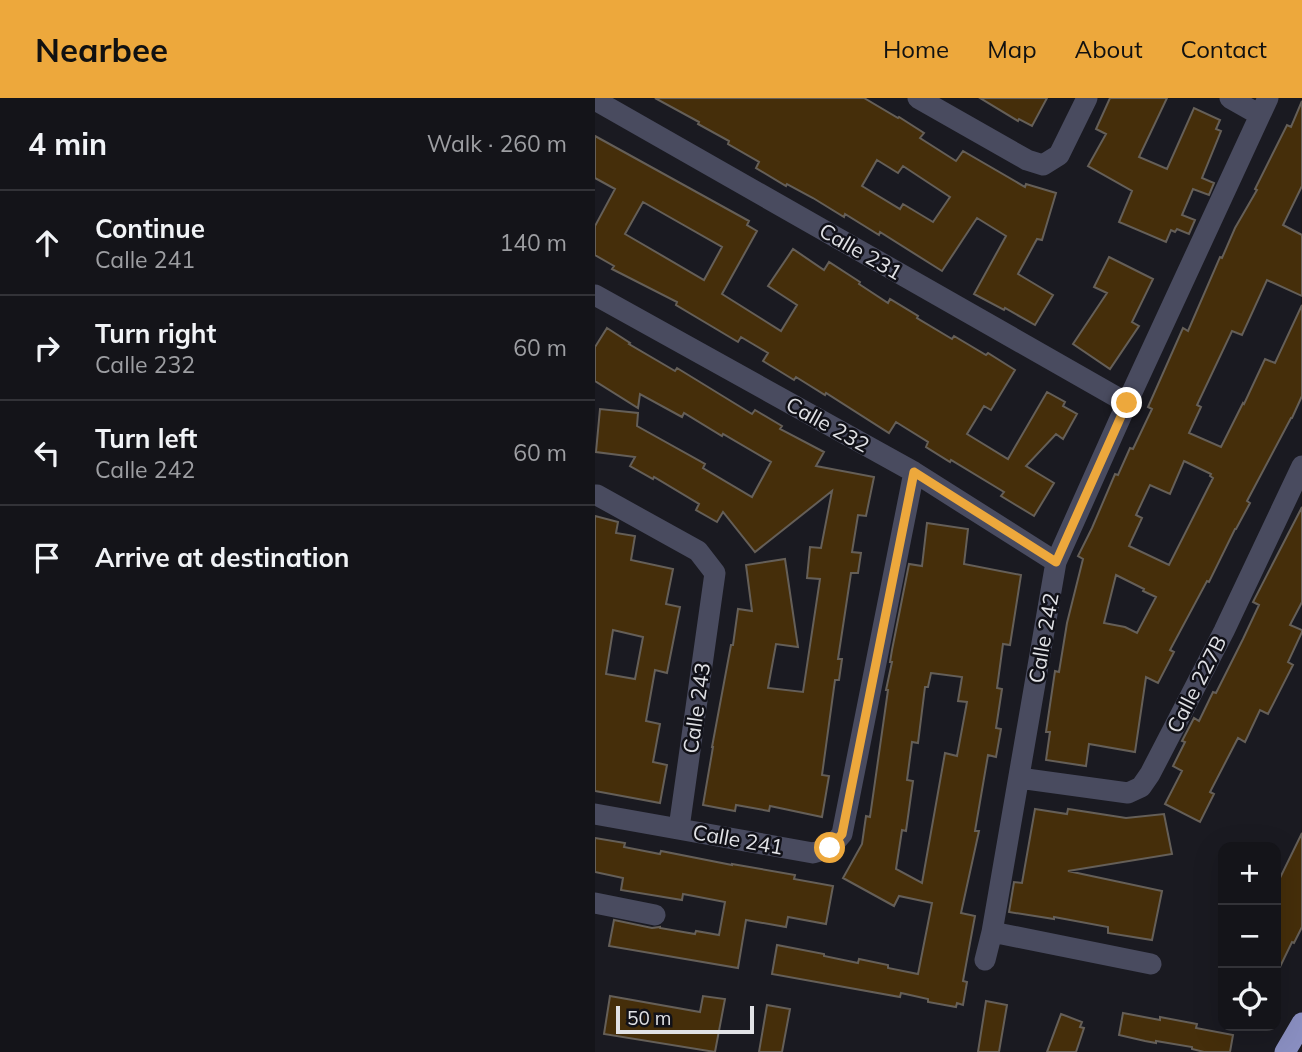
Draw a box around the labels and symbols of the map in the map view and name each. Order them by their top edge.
street label: Calle 231 [815,217,907,285]
route end [1111,387,1142,418]
street label: Calle 232 [782,390,874,458]
street label: Calle 242 [1022,591,1064,685]
street label: Calle 227B [1160,631,1232,737]
street label: Calle 243 [677,661,715,755]
street label: Calle 241 [691,818,785,860]
route start [814,832,845,863]
scale bar [616,1003,754,1035]

